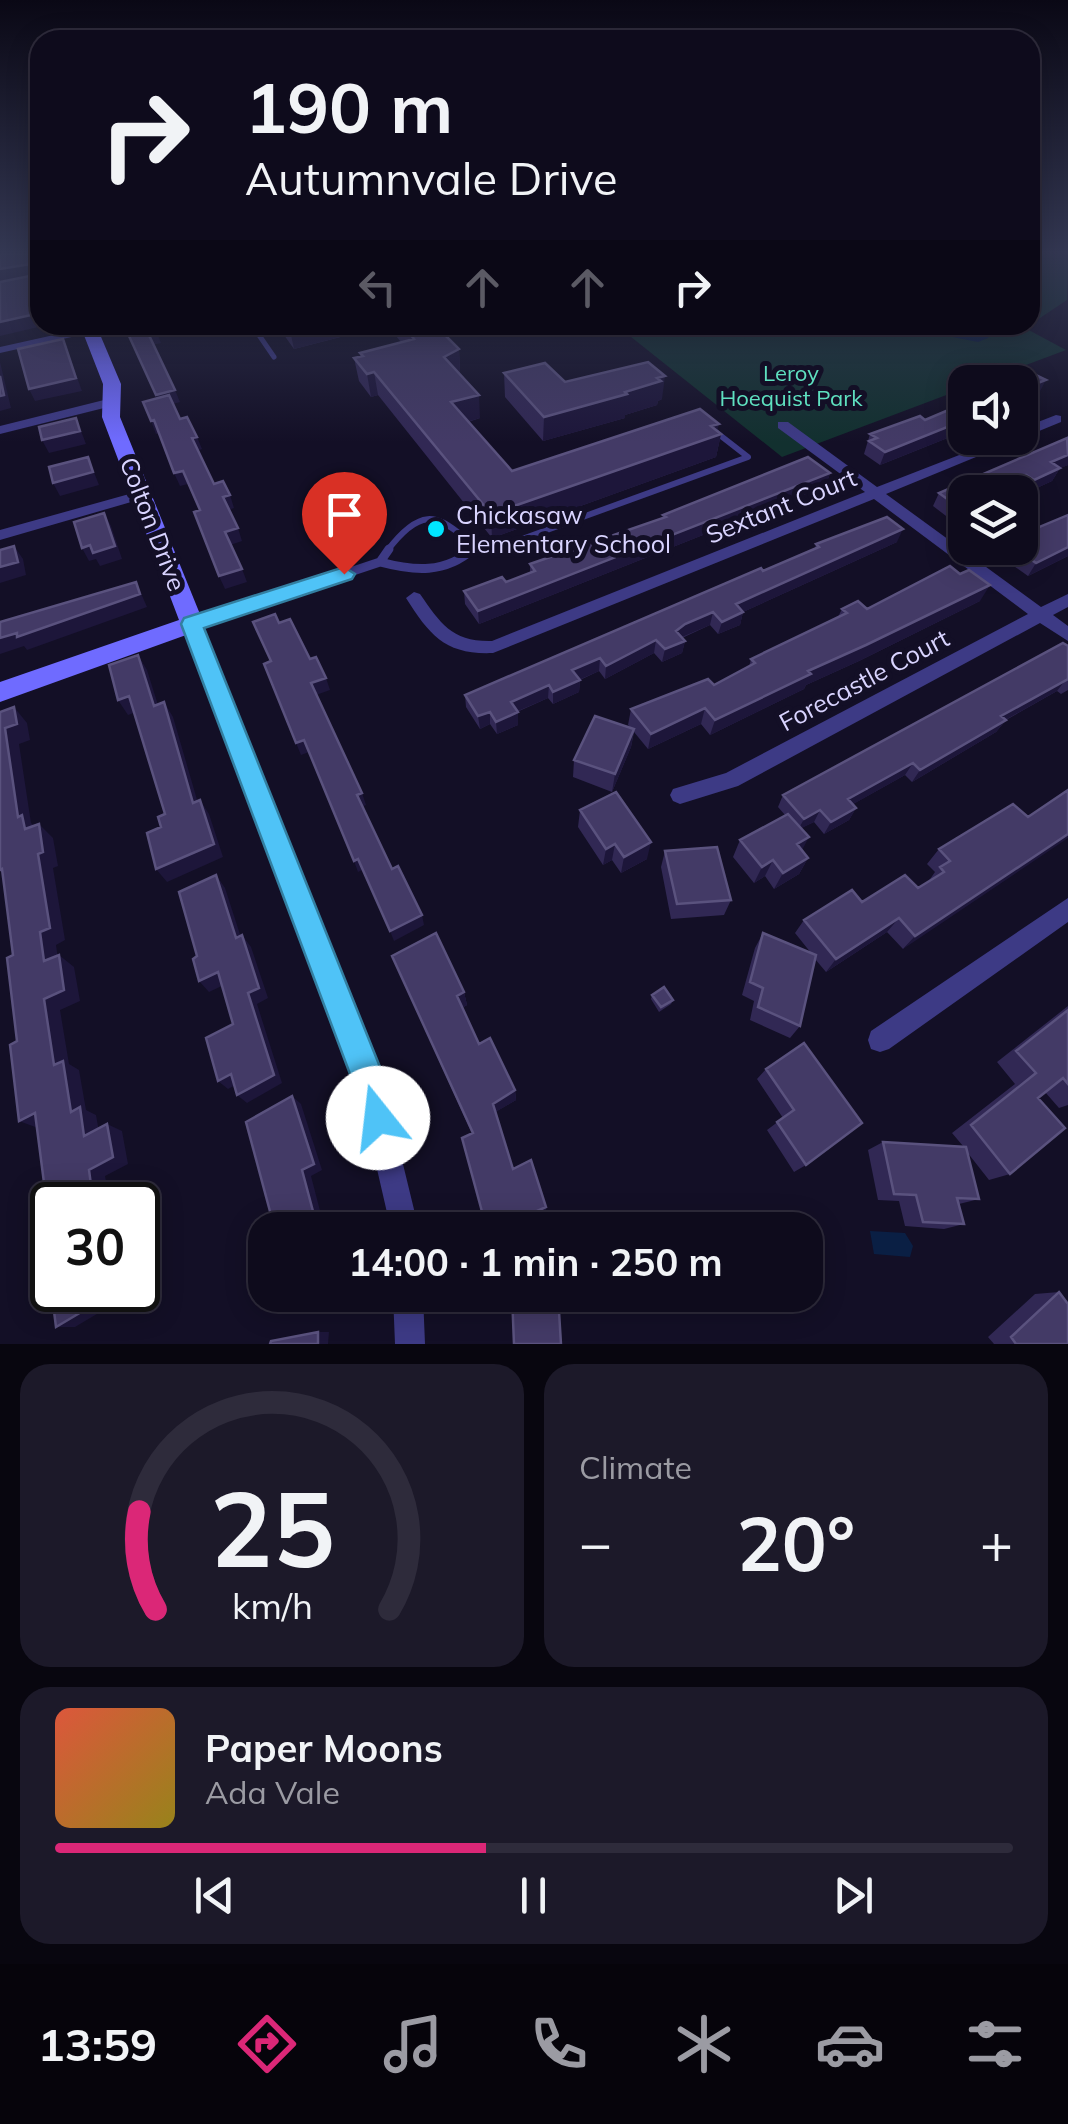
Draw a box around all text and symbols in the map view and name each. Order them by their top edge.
text: 190 m [245,63,453,151]
icon: right [80,70,210,200]
text: Autumnvale Drive [245,150,618,206]
icon: left [350,260,405,315]
icon: ahead [455,260,510,315]
icon: ahead [560,260,615,315]
icon: right [665,260,720,315]
park label: Leroy Hoequist Park [719,359,863,412]
map controls [948,365,1038,565]
button: sound [948,365,1038,455]
street label: Colton Drive [114,452,193,595]
street label: Sextant Court [701,461,861,550]
pin [302,472,387,575]
button: layers [948,475,1038,565]
icon: arrive [317,487,372,542]
place label: Chickasaw Elementary School [456,499,671,559]
marker: Chickasaw Elementary School [425,518,447,540]
street label: Forecastle Court [773,622,954,737]
position arrow [326,1066,430,1170]
speed limit sign: 30 [30,1182,160,1312]
text: 14:00 · 1 min · 250 m [348,1238,723,1286]
text: Climate [579,1447,692,1487]
text: 25 [210,1462,334,1593]
text: 20° [737,1496,855,1590]
text: − [579,1508,612,1577]
text: + [980,1508,1013,1577]
text: km/h [232,1583,312,1628]
text: Paper Moons [205,1724,443,1772]
text: Ada Vale [205,1772,340,1812]
icon: previous [187,1868,242,1923]
icon: pause [506,1868,561,1923]
icon: next [826,1868,881,1923]
icon: directions [232,2009,302,2079]
icon: music [378,2009,448,2079]
icon: phone [524,2009,594,2079]
icon: climate [669,2009,739,2079]
icon: car [815,2009,885,2079]
icon: filters [960,2009,1030,2079]
text: 13:59 [38,2016,157,2072]

